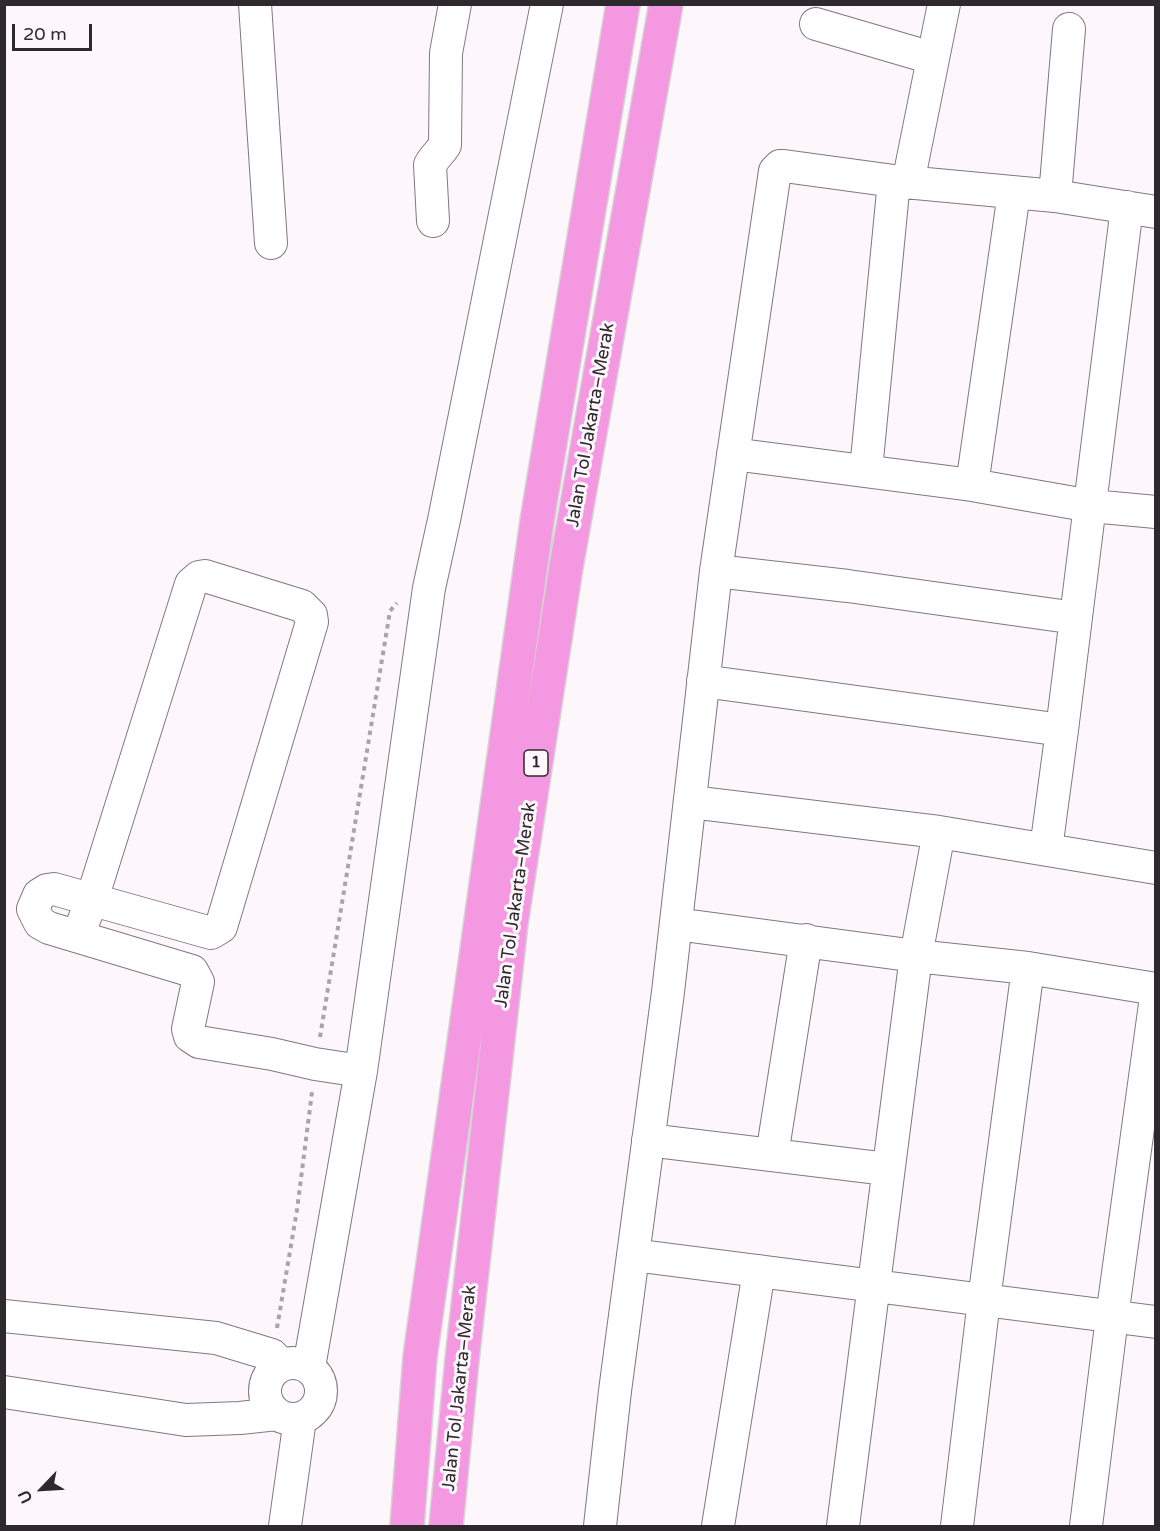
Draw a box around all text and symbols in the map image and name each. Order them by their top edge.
scale bar [15,12,94,50]
text: 20 m [23,23,67,45]
street label: Jalan Tol Jakarta–Merak [562,321,620,529]
road number: 1 [524,750,548,776]
street label: Jalan Tol Jakarta–Merak [491,801,541,1009]
street label: Jalan Tol Jakarta–Merak [438,1284,482,1492]
north arrow [12,1459,72,1519]
text: U [14,1487,37,1506]

